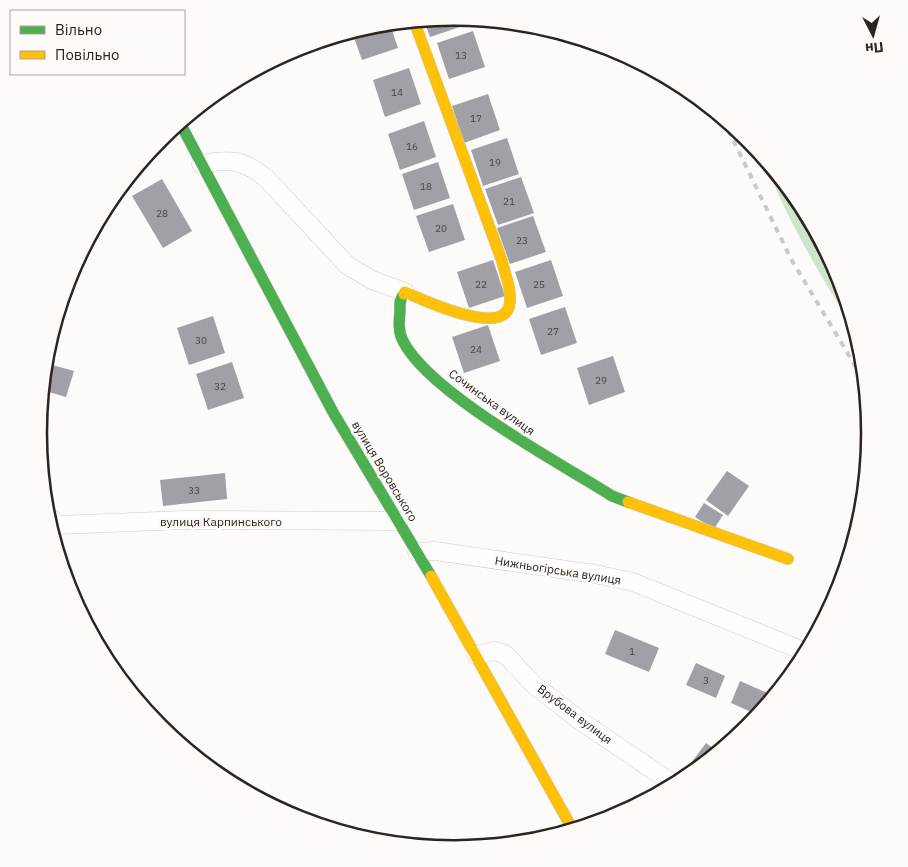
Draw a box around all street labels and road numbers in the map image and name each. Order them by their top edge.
street label: Сочинська вулиця [446,366,538,438]
street label: вулиця Воровського [349,418,421,524]
street label: вулиця Карпинського [160,514,282,529]
street label: Нижньогірська вулиця [494,553,622,587]
street label: Врубова вулиця [535,681,615,747]

